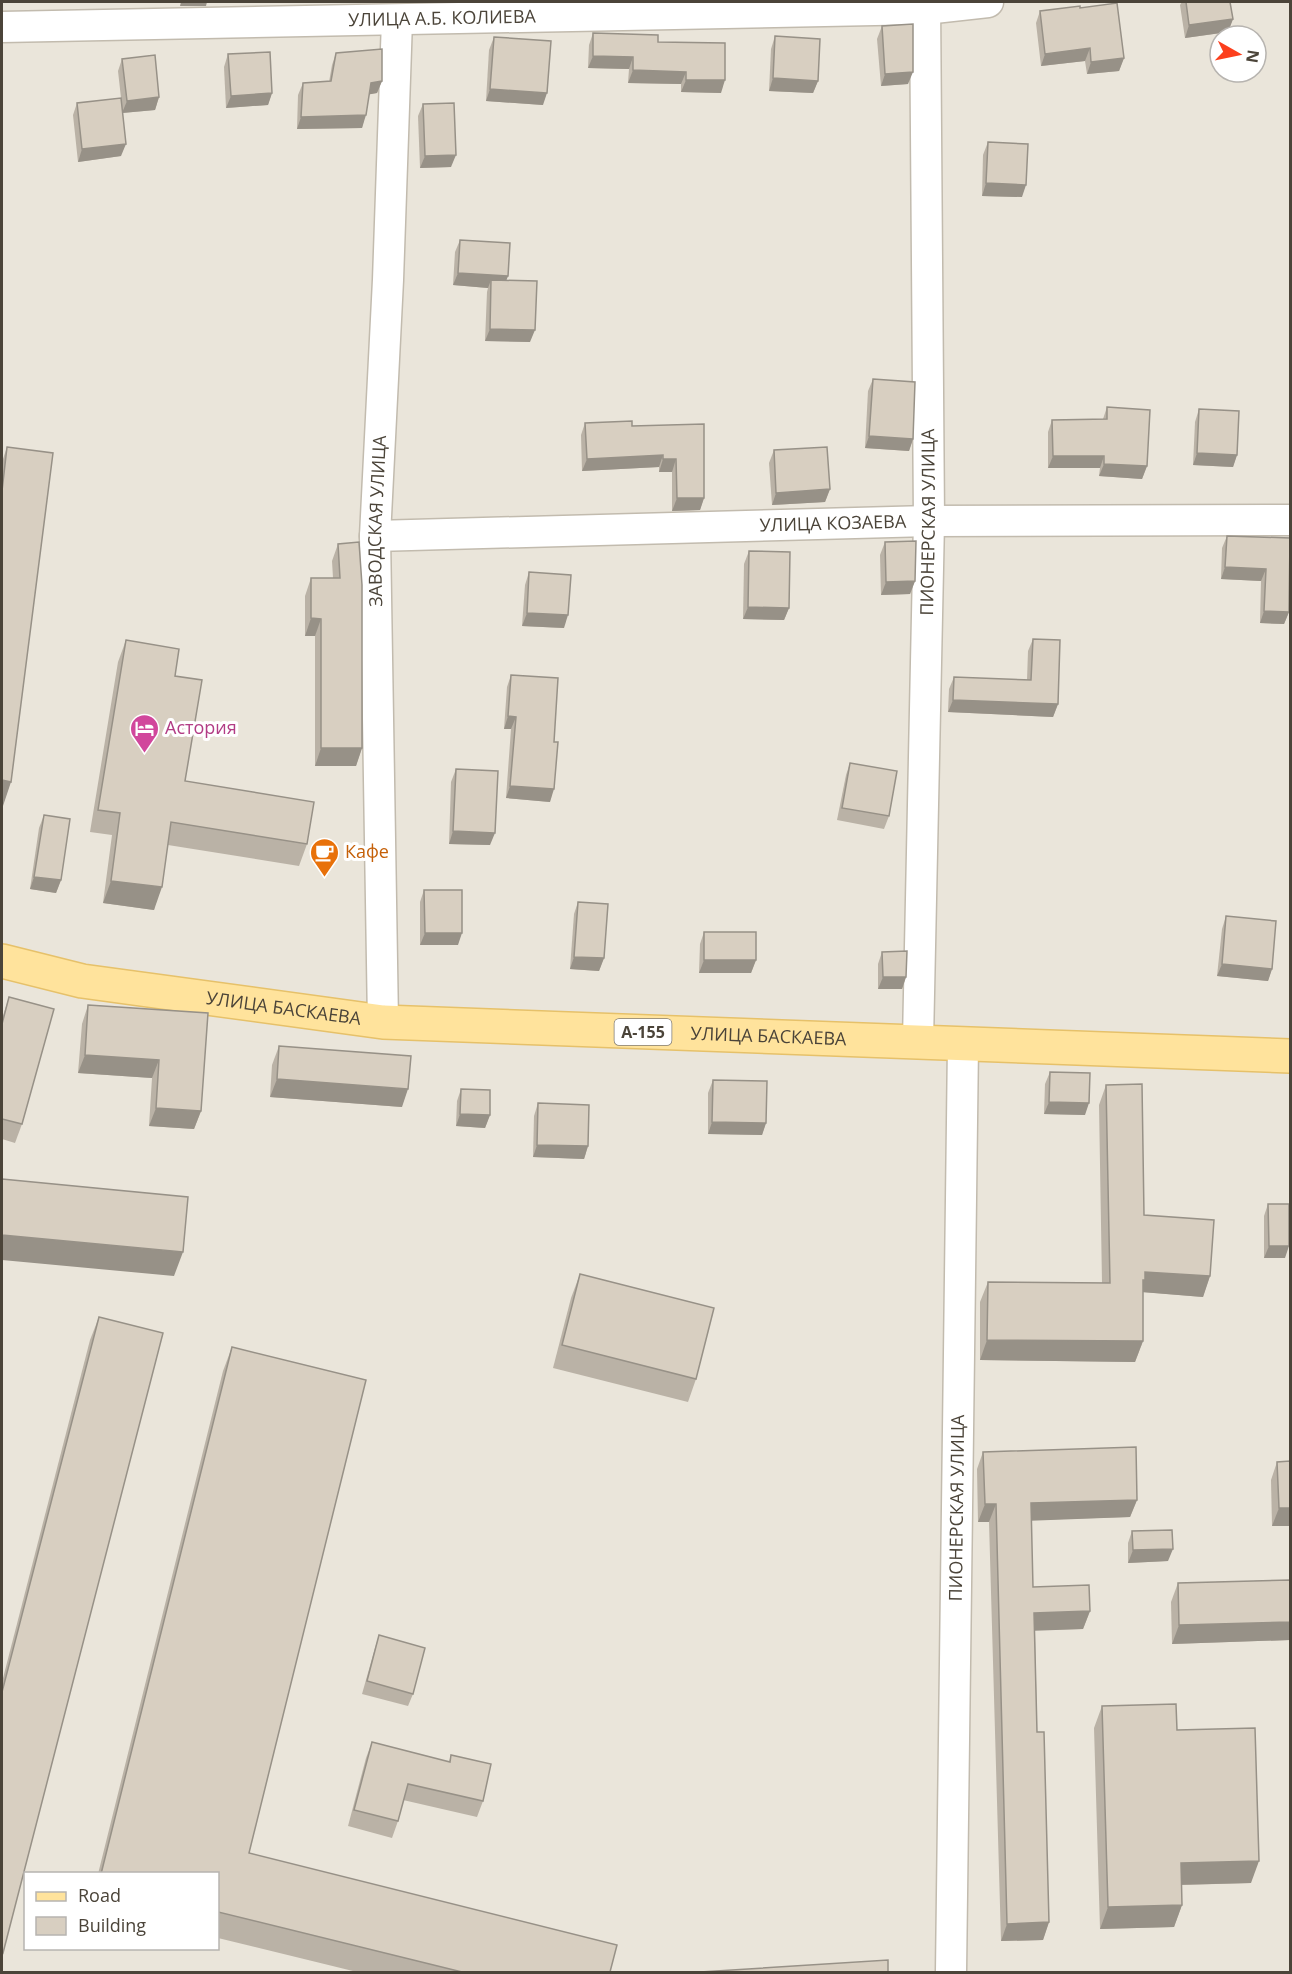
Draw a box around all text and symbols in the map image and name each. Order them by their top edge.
street label: УЛИЦА А.Б. КОЛИЕВА [348,4,537,31]
north arrow [1208,24,1268,84]
text: N [1241,48,1265,64]
street label: ПИОНЕРСКАЯ УЛИЦА [914,428,940,616]
street label: ЗАВОДСКАЯ УЛИЦА [362,434,391,607]
street label: УЛИЦА КОЗАЕВА [759,509,907,537]
hotel icon: Астория [128,712,160,754]
place label: Астория [165,715,237,739]
cafe icon: Кафе [308,836,340,878]
place label: Кафе [345,839,389,863]
street label: УЛИЦА БАСКАЕВА [205,985,363,1030]
road number: А-155 [614,1019,672,1045]
street label: УЛИЦА БАСКАЕВА [690,1021,848,1050]
street label: ПИОНЕРСКАЯ УЛИЦА [943,1414,969,1602]
legend [24,1872,219,1950]
text: Road [78,1883,121,1907]
text: Building [78,1913,146,1937]

